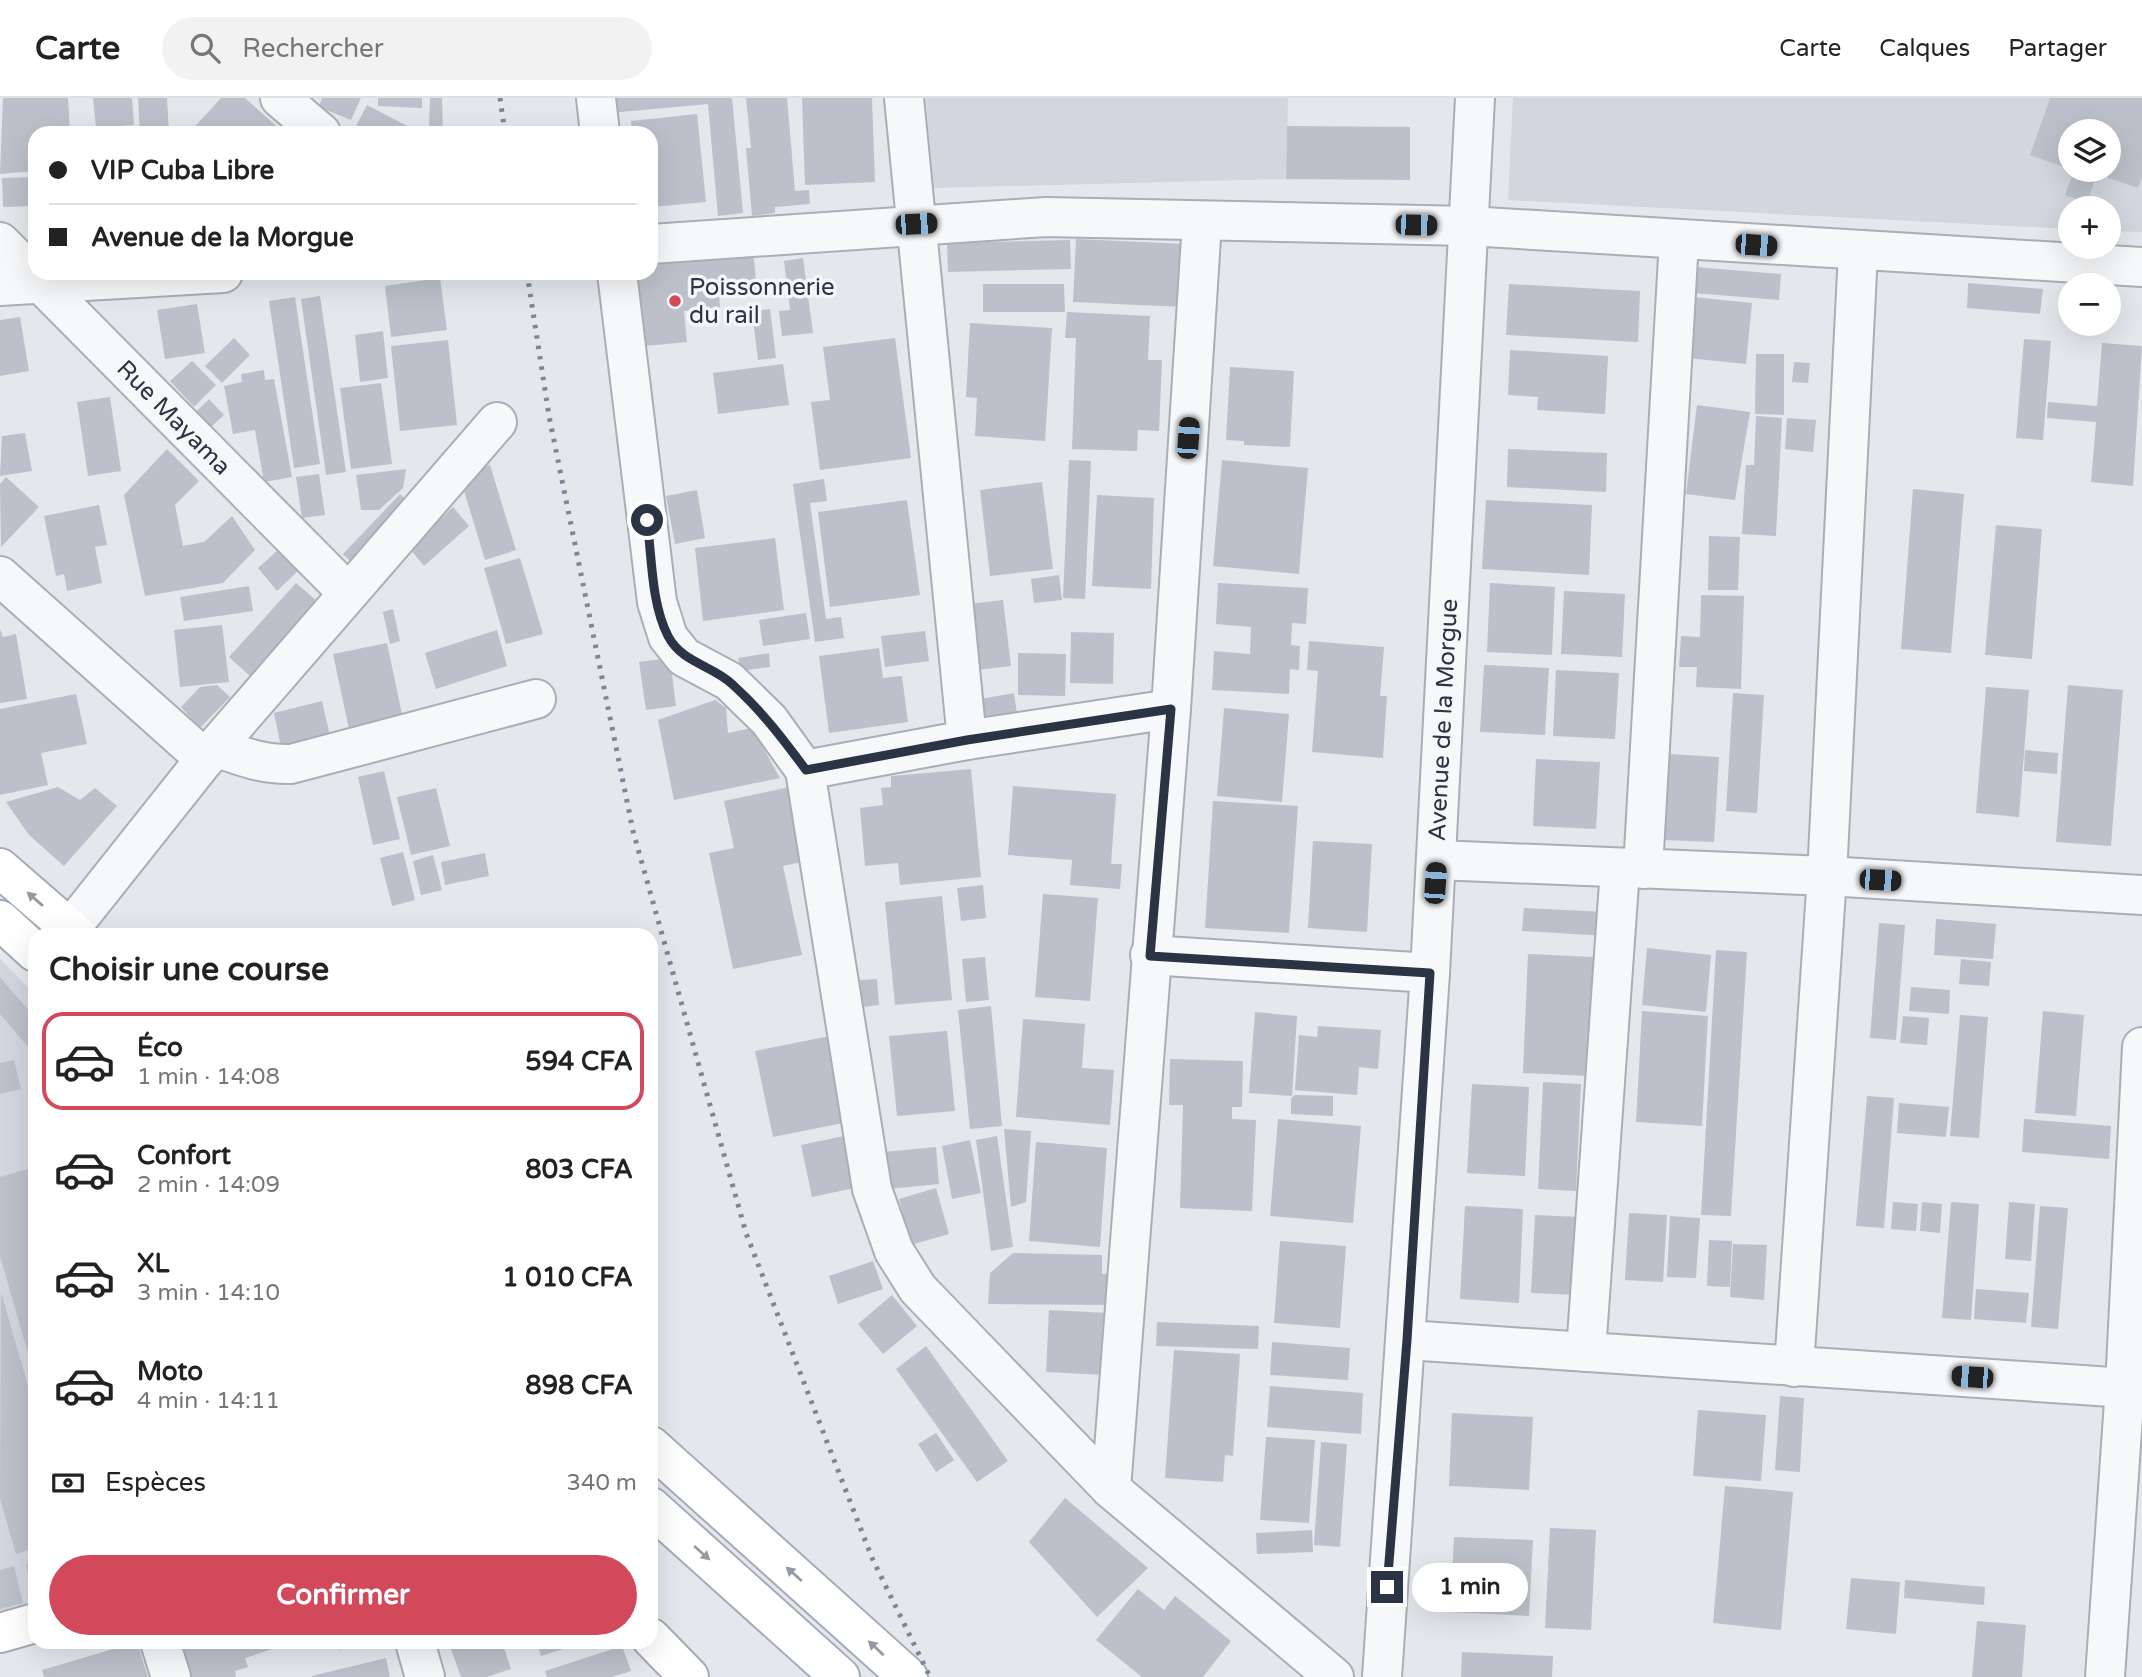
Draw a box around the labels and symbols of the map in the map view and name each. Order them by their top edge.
car [895,212,938,236]
car [1395,214,1438,236]
car [1735,233,1778,257]
place label: Poissonnerie du rail [689,273,835,330]
marker: Poissonnerie du rail [667,293,683,309]
street label: Rue Mayama [111,354,237,481]
car [1177,416,1200,460]
route start [631,504,663,536]
street label: Avenue de la Morgue [1422,598,1464,842]
car [1424,861,1447,905]
car [1859,868,1902,892]
one-way arrow [26,891,44,907]
car [1951,1365,1994,1389]
one-way arrow [693,1544,710,1560]
callout: 1 min [1412,1562,1527,1612]
one-way arrow [786,1566,803,1582]
route end [1371,1571,1403,1603]
one-way arrow [867,1640,885,1656]

